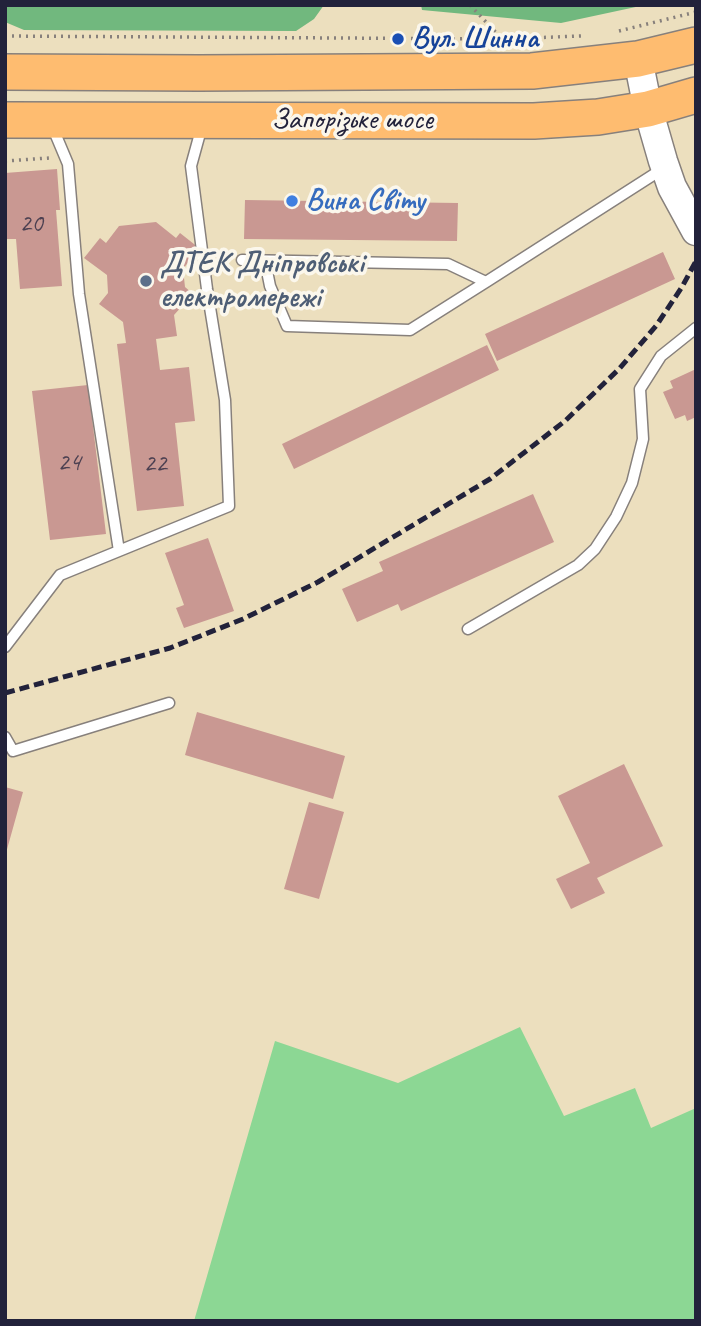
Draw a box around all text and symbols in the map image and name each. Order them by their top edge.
place label: Вул. Шинна [412,21,538,57]
marker: Вул. Шинна [390,31,406,47]
street label: Запорізьке шосе [271,102,433,138]
place label: Вина Світу [306,183,425,219]
marker: Вина Світу [284,193,300,209]
house number: 20 [19,208,43,240]
place label: ДТЕК Дніпровські електромережі [160,246,364,316]
marker: ДТЕК Дніпровські електромережі [138,273,154,289]
house number: 24 [57,447,81,479]
house number: 22 [143,448,167,480]

